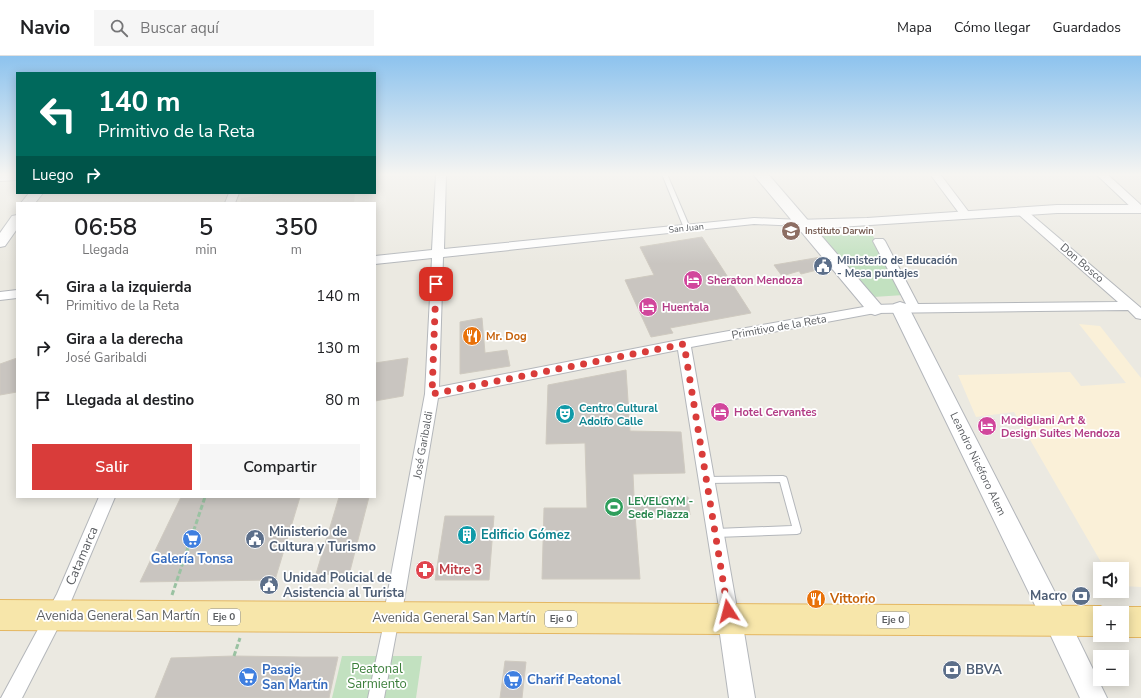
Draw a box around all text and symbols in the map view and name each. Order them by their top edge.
search box [94,10,374,46]
text: Navio [20,15,70,41]
icon: search [108,17,130,39]
text: Buscar aquí [140,18,219,38]
text: Mapa [897,18,932,37]
text: Cómo llegar [954,18,1030,37]
text: Guardados [1052,18,1121,37]
text: 140 m [98,83,181,121]
icon: left [32,88,84,140]
text: Primitivo de la Reta [98,119,255,143]
icon: right [82,164,104,186]
text: Luego [32,165,74,185]
text: 06:58 [74,211,137,243]
text: 5 [199,211,213,243]
text: 350 [275,211,318,243]
street label: San Juan [668,220,704,236]
school or university icon: Instituto Darwin [780,220,802,242]
place label: Instituto Darwin [805,225,873,237]
street label: Don Bosco [1057,240,1107,286]
text: Llegada [82,241,129,259]
text: min [195,241,217,259]
text: m [291,241,302,259]
place label: Ministerio de Educación - Mesa puntajes [837,253,957,281]
public building icon: Ministerio de Educación - Mesa puntajes [812,255,834,277]
pin [419,267,453,301]
hotel icon: Sheraton Mendoza [682,269,704,291]
icon: arrive [425,273,447,295]
place label: Sheraton Mendoza [707,273,803,288]
text: Gira a la izquierda [66,277,192,297]
icon: left [32,285,54,307]
text: 140 m [316,286,360,306]
hotel icon: Huentala [637,296,659,318]
text: Primitivo de la Reta [66,297,179,315]
place label: Huentala [662,300,709,315]
street label: Primitivo de la Reta [730,311,828,343]
restaurant icon: Mr. Dog [461,325,483,347]
text: Gira a la derecha [66,329,183,349]
place label: Mr. Dog [486,329,527,344]
icon: right [32,337,54,359]
text: 130 m [316,338,360,358]
text: José Garibaldi [66,349,147,367]
icon: arrive [32,389,54,411]
text: Llegada al destino [66,390,194,410]
text: 80 m [325,390,360,410]
place label: Centro Cultural Adolfo Calle [579,401,658,429]
hotel icon: Hotel Cervantes [709,401,731,423]
theatre icon: Centro Cultural Adolfo Calle [554,403,576,425]
place label: Hotel Cervantes [734,405,817,420]
street label: José Garibaldi [410,410,436,481]
street label: Leandro Nicéforo Alem [946,410,1010,518]
place label: Modigliani Art & Design Suites Mendoza [1001,413,1120,441]
hotel icon: Modigliani Art & Design Suites Mendoza [976,415,998,437]
button: Salir [32,444,192,490]
button: Compartir [200,444,360,490]
place label: LEVELGYM - Sede Piazza [628,494,694,522]
sports icon: LEVELGYM - Sede Piazza [603,496,625,518]
place label: Ministerio de Cultura y Turismo [269,523,376,556]
street label: Catamarca [62,524,102,588]
building icon: Edificio Gómez [456,524,478,546]
place label: Edificio Gómez [481,526,570,544]
supermarket icon: Galería Tonsa [181,528,203,550]
public building icon: Ministerio de Cultura y Turismo [244,528,266,550]
place label: Galería Tonsa [151,550,233,568]
pharmacy icon: Mitre 3 [414,559,436,581]
place label: Mitre 3 [439,561,482,579]
map controls [1093,562,1129,686]
button: sound [1093,562,1129,598]
place label: Unidad Policial de Asistencia al Turista [283,569,404,602]
public building icon: Unidad Policial de Asistencia al Turista [258,574,280,596]
bank icon: Macro [1070,585,1092,607]
place label: Macro [1030,587,1067,605]
restaurant icon: Vittorio [805,588,827,610]
position arrow [707,590,749,632]
place label: Vittorio [829,590,876,608]
button: + [1093,606,1129,642]
street label: Avenida General San Martín [36,607,200,625]
road number: Eje 0 [208,609,240,625]
street label: Avenida General San Martín [372,609,536,627]
road number: Eje 0 [545,611,577,627]
road number: Eje 0 [877,612,909,628]
button: − [1093,650,1129,686]
bank icon: BBVA [941,659,963,681]
park label: Peatonal Sarmiento [347,660,407,693]
place label: Pasaje San Martín [262,661,328,694]
place label: BBVA [966,661,1002,679]
supermarket icon: Pasaje San Martín [237,666,259,688]
supermarket icon: Charif Peatonal [502,669,524,691]
place label: Charif Peatonal [527,671,622,689]

